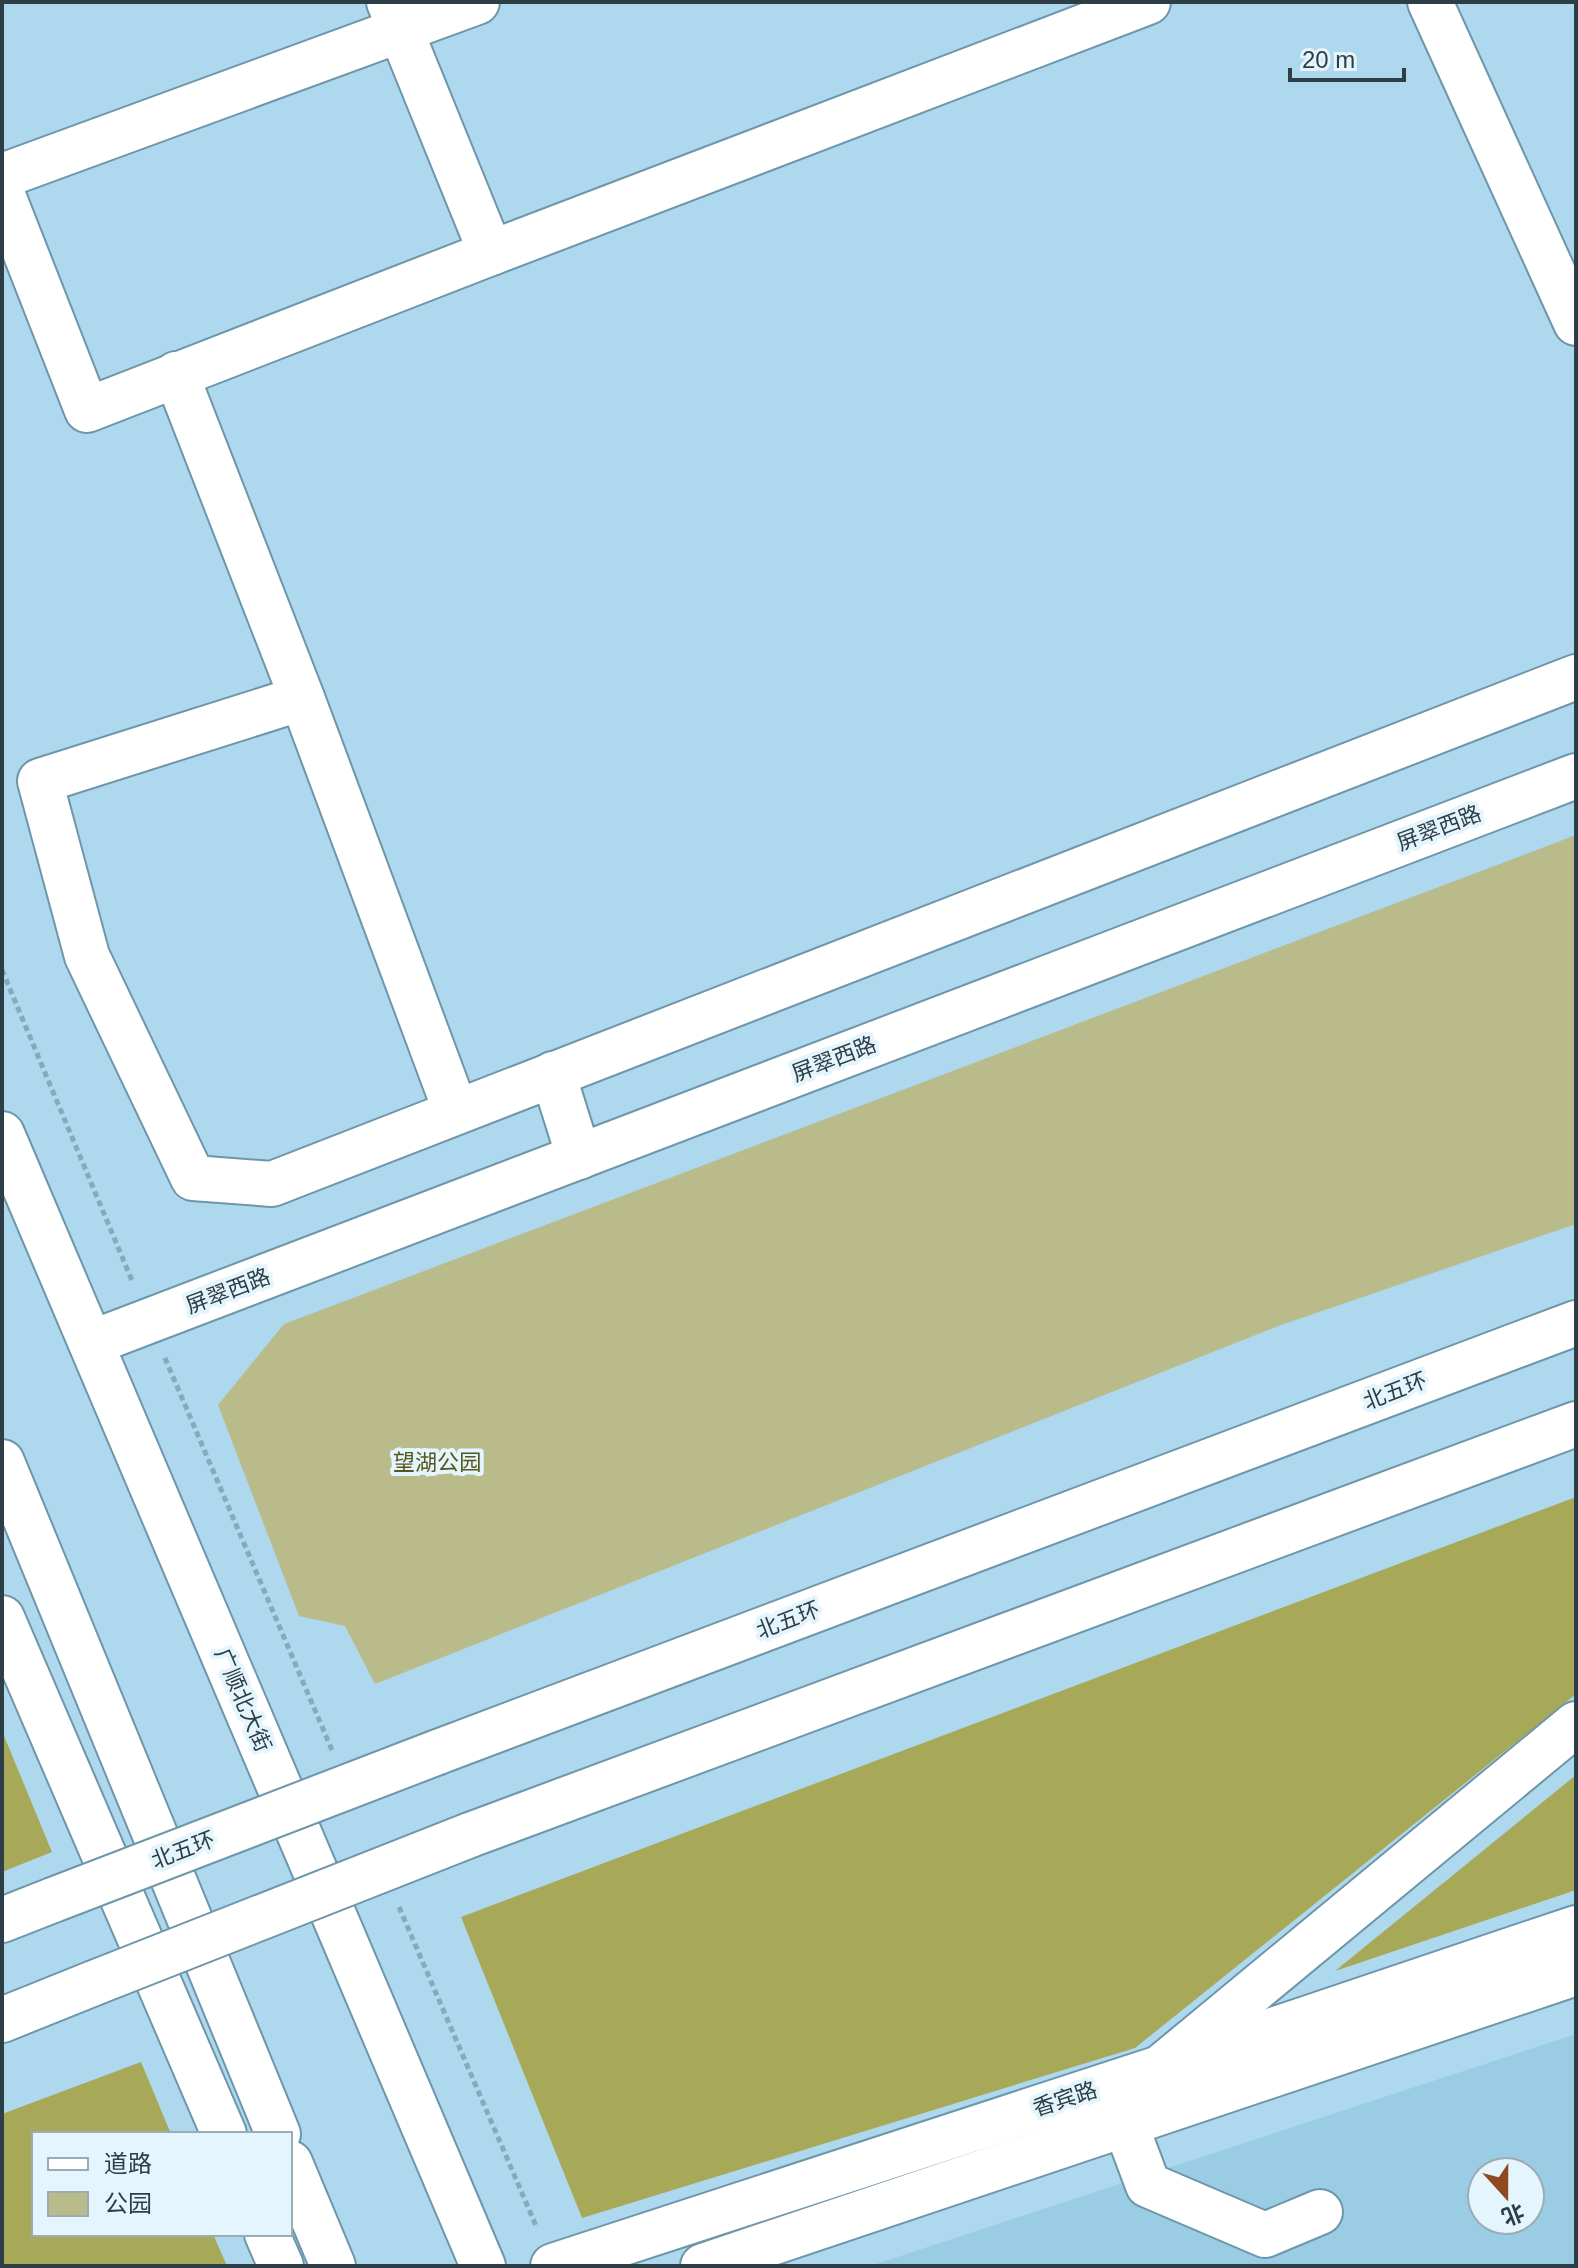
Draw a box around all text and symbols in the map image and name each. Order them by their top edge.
scale bar [1290,32,1404,82]
text: 20 m [1302,46,1355,73]
street label: 屏翠西路 [1393,801,1485,855]
street label: 屏翠西路 [788,1032,880,1086]
street label: 屏翠西路 [182,1264,274,1318]
street label: 北五环 [1360,1368,1430,1414]
park label: 望湖公园 [393,1450,481,1475]
street label: 北五环 [753,1597,823,1643]
street label: 广顺北大街 [210,1644,276,1756]
street label: 北五环 [148,1827,218,1873]
street label: 香宾路 [1030,2077,1100,2121]
legend [32,2132,292,2236]
text: 道路 [104,2150,152,2177]
north arrow [1466,2156,1546,2236]
text: 公园 [104,2190,152,2217]
text: 北 [1498,2199,1528,2230]

